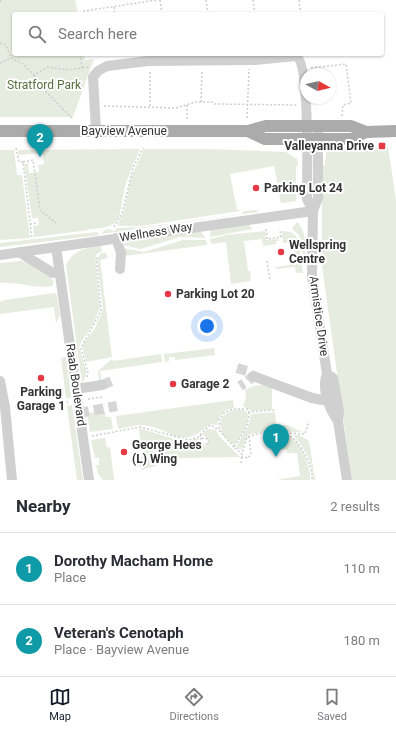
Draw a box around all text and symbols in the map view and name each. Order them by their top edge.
search box [12,12,384,56]
icon: search [26,23,48,45]
text: Search here [58,25,137,43]
north arrow [300,68,336,104]
park label: Stratford Park [7,78,82,92]
pin: 2 [27,124,53,157]
street label: Bayview Avenue [81,124,167,138]
place label: Valleyanna Drive [284,139,375,153]
marker: Valleyanna Drive [377,141,387,151]
place label: Parking Lot 24 [264,181,343,195]
marker: Parking Lot 24 [251,183,261,193]
street label: Wellness Way [119,219,194,245]
place label: Wellspring Centre [289,238,346,266]
marker: Wellspring Centre [276,247,286,257]
street label: Armistice Drive [306,275,332,357]
place label: Parking Lot 20 [176,287,255,301]
marker: Parking Lot 20 [163,289,173,299]
your location [197,316,217,336]
street label: Raab Boulevard [63,343,89,427]
marker: Parking Garage 1 [36,373,46,383]
place label: Garage 2 [181,377,230,391]
marker: Garage 2 [168,379,178,389]
place label: Parking Garage 1 [17,385,65,413]
pin: 1 [263,424,289,457]
place label: George Hees (L) Wing [132,438,202,466]
marker: George Hees (L) Wing [119,447,129,457]
text: Nearby [16,496,71,516]
text: 2 results [330,499,380,514]
text: Dorothy Macham Home [54,552,213,570]
text: 1 [25,561,33,576]
text: 110 m [343,561,380,576]
text: Place [54,570,86,585]
text: Veteran's Cenotaph [54,624,184,642]
text: 2 [25,633,33,648]
text: 180 m [343,633,380,648]
text: Place · Bayview Avenue [54,642,189,657]
tab: Map [49,686,71,723]
tab: Directions [169,686,219,723]
tab: Saved [317,686,347,723]

